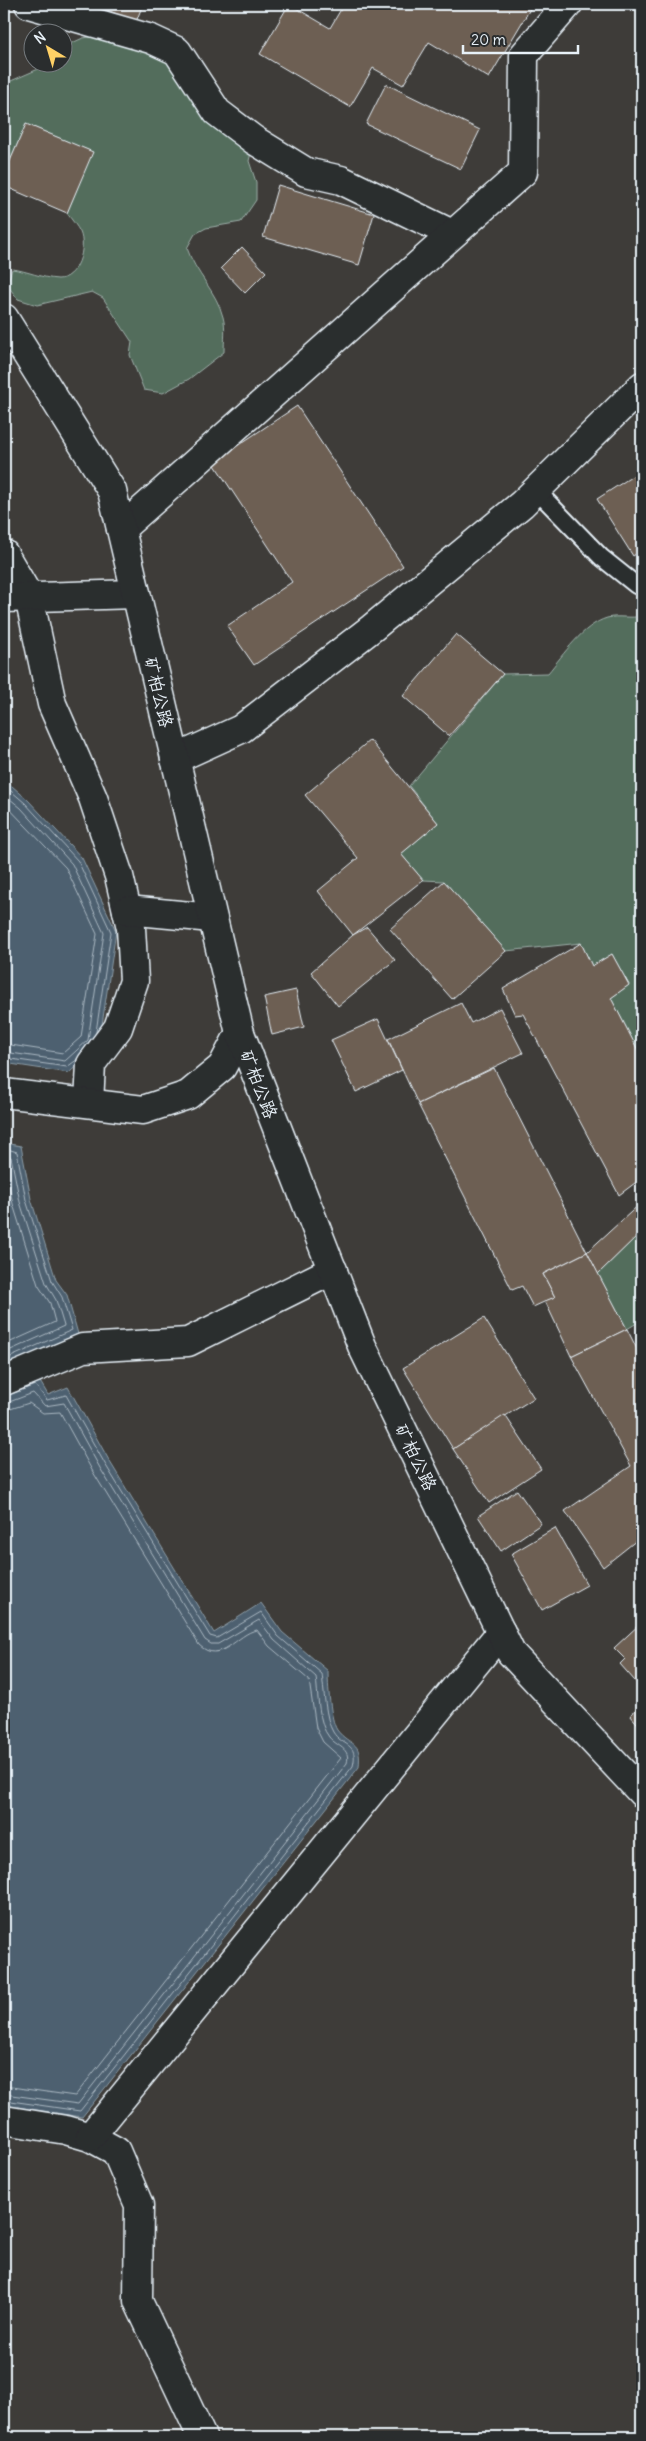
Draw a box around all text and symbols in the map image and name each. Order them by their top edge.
north arrow [22,22,72,72]
scale bar [463,22,578,54]
text: N [31,28,49,48]
text: 20 m [471,30,506,49]
street label: 矿柏公路 [140,654,178,730]
street label: 矿柏公路 [235,1046,283,1122]
street label: 矿柏公路 [390,1420,442,1494]

